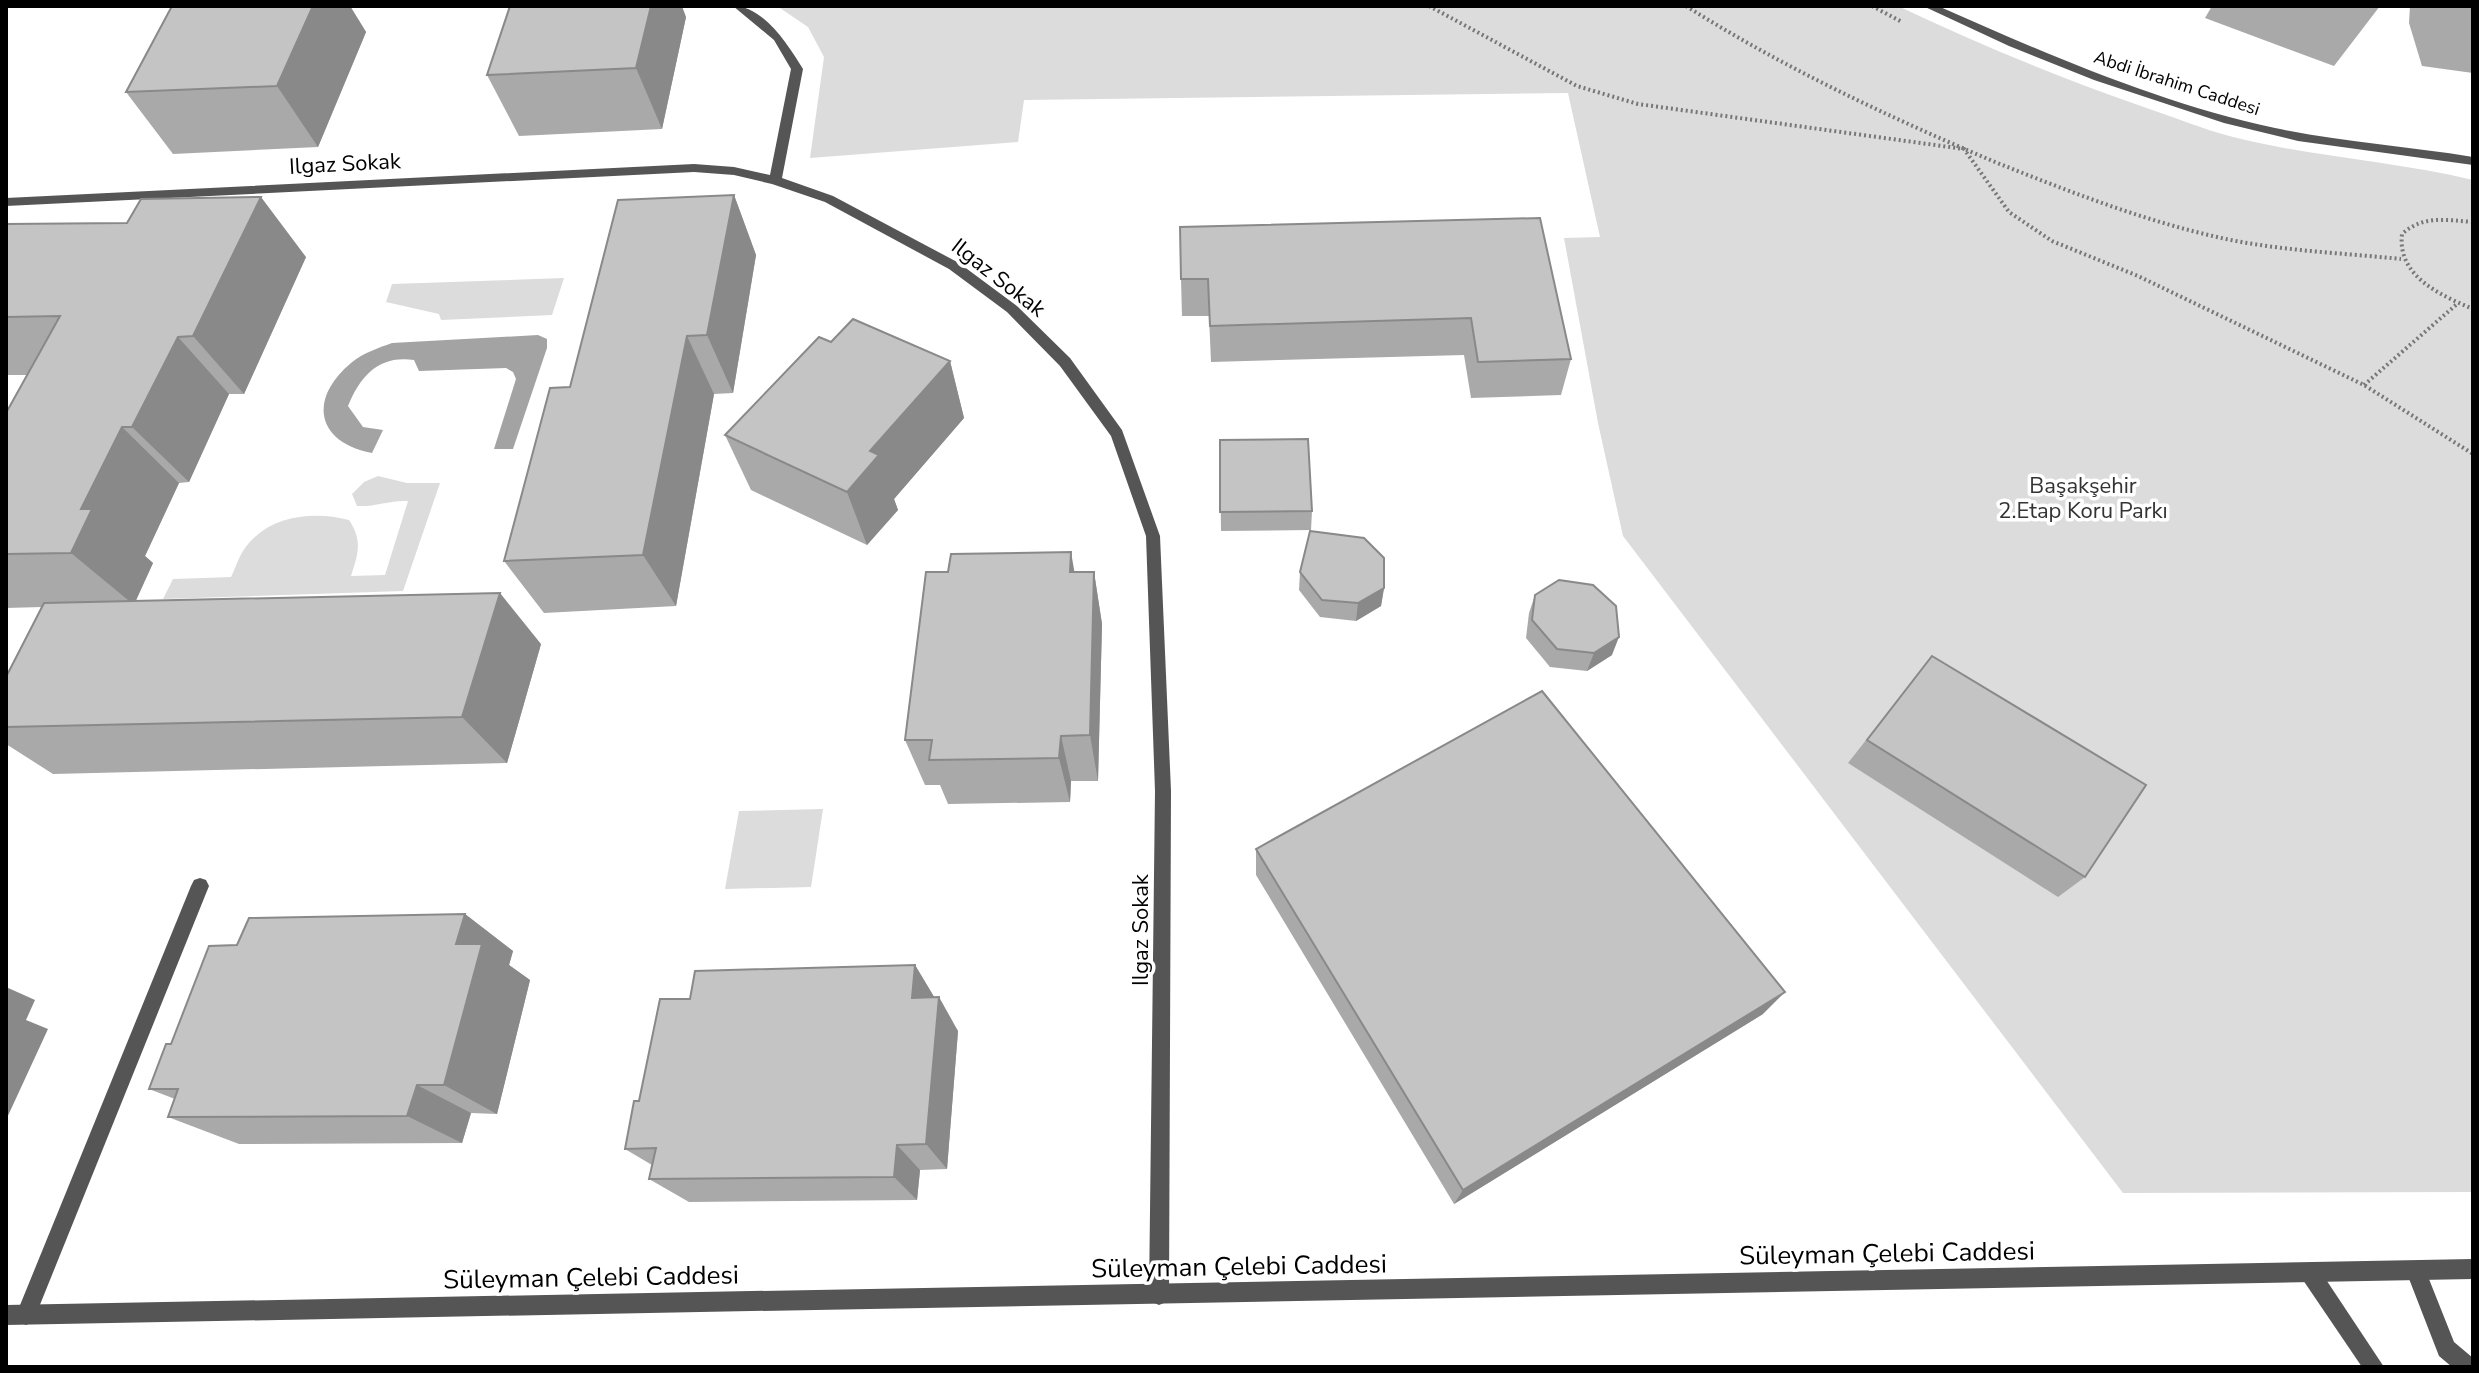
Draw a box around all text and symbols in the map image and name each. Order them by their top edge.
street label: Abdi İbrahim Caddesi [2091,45,2263,121]
street label: Ilgaz Sokak [288,146,403,182]
street label: Ilgaz Sokak [945,232,1052,325]
park label: Başakşehir 2.Etap Koru Parkı [1998,471,2168,526]
street label: Ilgaz Sokak [1126,873,1156,986]
street label: Süleyman Çelebi Caddesi [1739,1233,2035,1274]
street label: Süleyman Çelebi Caddesi [1091,1246,1387,1287]
street label: Süleyman Çelebi Caddesi [443,1257,739,1298]

